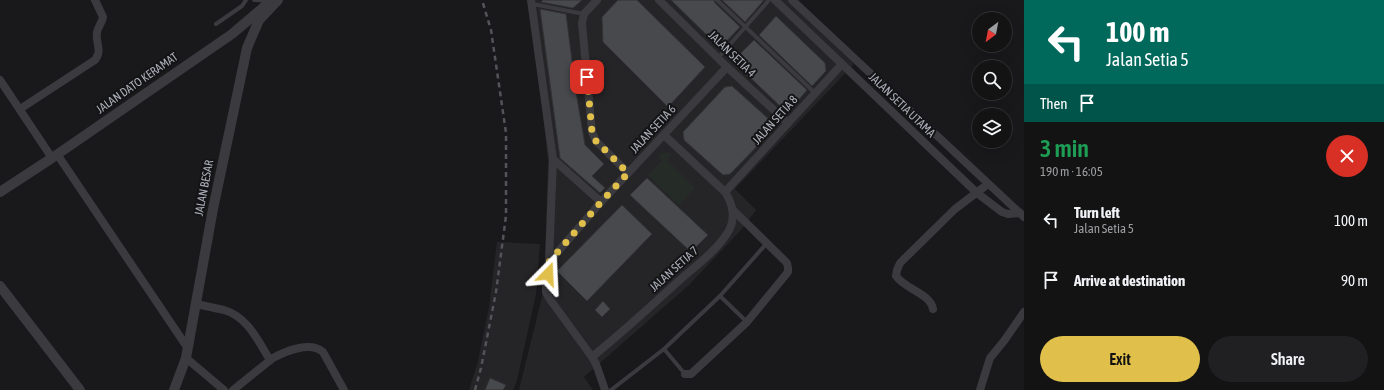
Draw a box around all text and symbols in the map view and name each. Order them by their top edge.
north arrow [972,12,1012,52]
map controls [972,12,1012,148]
icon: left [1040,16,1092,68]
text: 100 m [1106,16,1169,48]
street label: JALAN SETIA 4 [705,28,759,80]
street label: JALAN DATO KERAMAT [94,49,181,116]
text: Jalan Setia 5 [1106,49,1189,70]
pin [570,60,604,94]
button: search [972,60,1012,100]
icon: arrive [576,66,598,88]
street label: JALAN SETIA UTAMA [866,70,938,140]
icon: arrive [1076,92,1098,114]
street label: JALAN SETIA 8 [750,93,801,147]
text: Then [1040,95,1068,112]
street label: JALAN SETIA 6 [627,102,679,156]
button: layers [972,108,1012,148]
text: 3 min [1040,135,1089,162]
button: close [1326,135,1368,177]
street label: JALAN BESAR [192,159,216,217]
text: 190 m · 16:05 [1040,164,1103,179]
text: Turn left [1074,204,1120,221]
icon: left [1040,209,1062,231]
text: 100 m [1334,212,1368,229]
text: Jalan Setia 5 [1074,221,1134,236]
street label: JALAN SETIA 7 [647,243,701,294]
position arrow [527,253,569,295]
icon: arrive [1040,269,1062,291]
text: Arrive at destination [1074,272,1185,289]
text: 90 m [1341,272,1368,289]
button: Exit [1040,336,1200,382]
button: Share [1208,336,1368,382]

